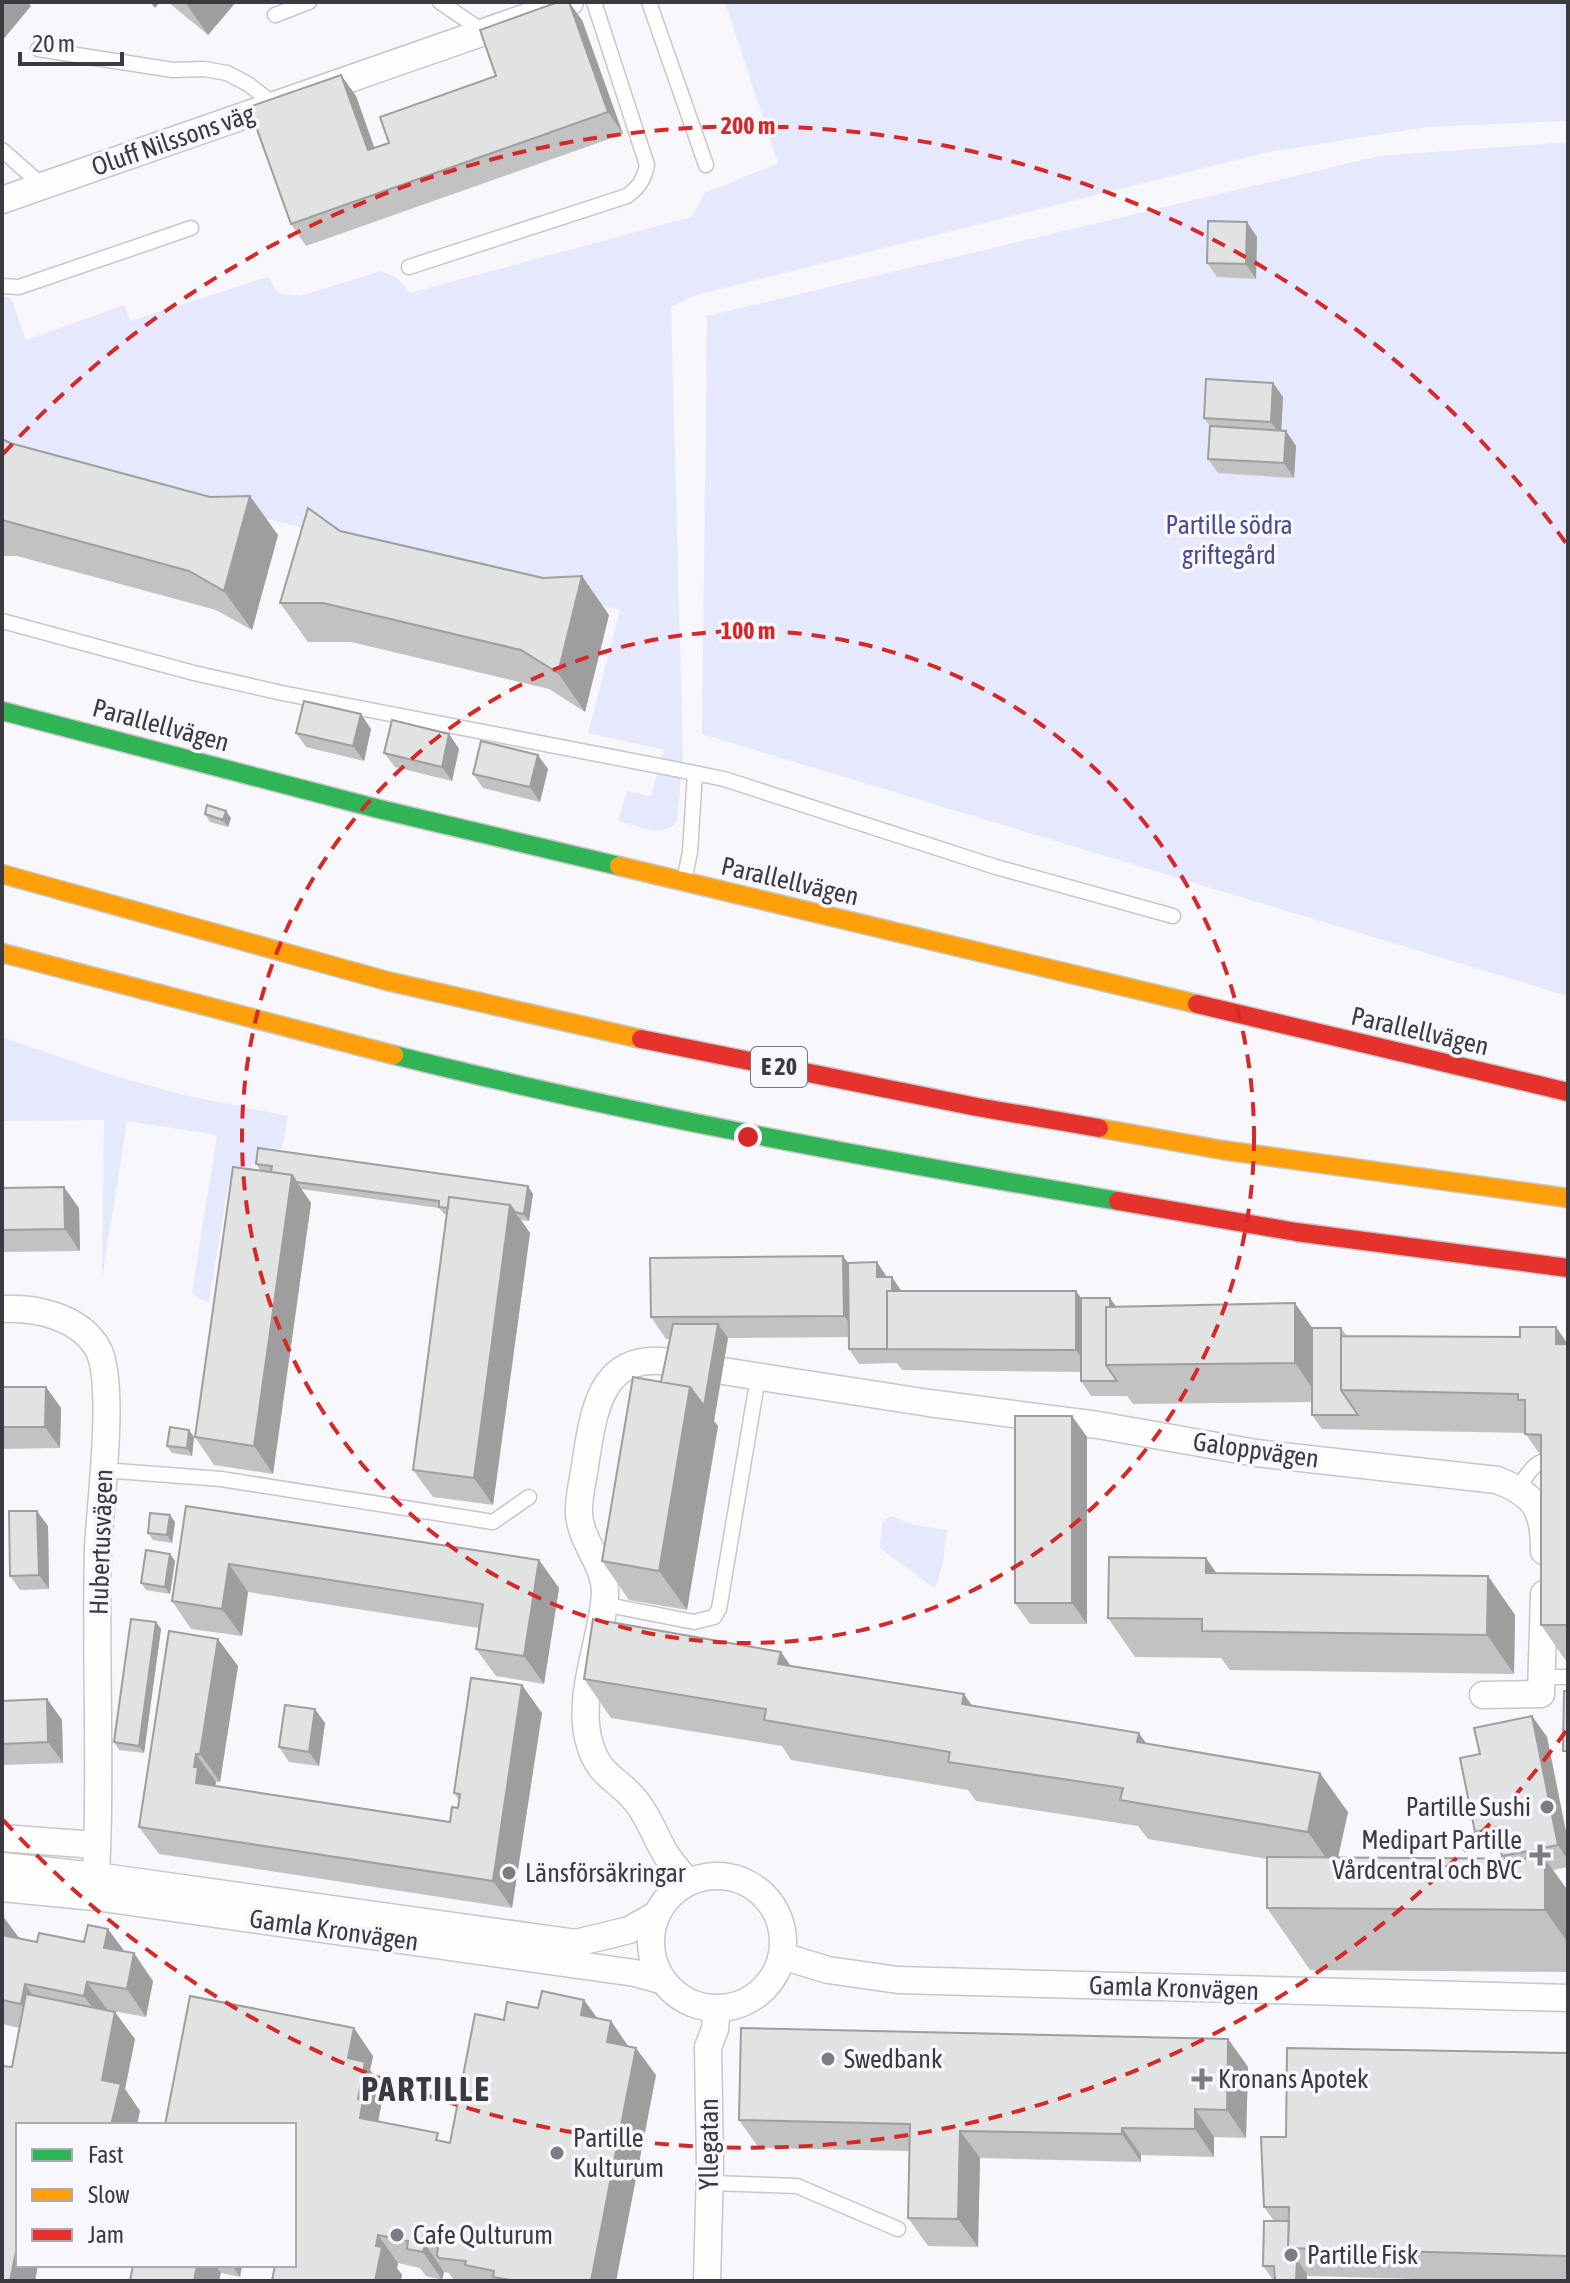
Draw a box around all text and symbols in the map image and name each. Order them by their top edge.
scale bar [20,16,122,66]
text: 20 m [32,30,75,57]
street label: Oluff Nilssons väg [88,98,259,182]
text: 200 m [721,112,775,139]
park label: Partille södra griftegård [1165,510,1293,570]
text: 100 m [721,617,775,644]
street label: Parallellvägen [89,692,233,758]
street label: Parallellvägen [718,851,862,911]
street label: Parallellvägen [1348,1001,1492,1061]
road number: E 20 [751,1047,807,1087]
centre of rings [734,1123,762,1151]
street label: Galoppvägen [1191,1426,1321,1474]
street label: Hubertusvägen [83,1468,119,1616]
place label: Partille Sushi [1406,1792,1531,1822]
marker: Partille Sushi [1538,1798,1556,1816]
place label: Medipart Partille Vårdcentral och BVC [1332,1825,1522,1885]
marker: Medipart Partille Vårdcentral och BVC [1529,1844,1551,1866]
place label: Länsförsäkringar [525,1858,686,1888]
marker: Länsförsäkringar [500,1864,518,1882]
street label: Gamla Kronvägen [248,1903,420,1957]
street label: Gamla Kronvägen [1089,1970,1259,2006]
place label: Swedbank [844,2044,942,2074]
marker: Swedbank [819,2050,837,2068]
place label: Kronans Apotek [1218,2064,1368,2094]
district label: PARTILLE [361,2069,491,2108]
marker: Kronans Apotek [1193,2070,1211,2088]
street label: Yllegatan [694,2098,724,2190]
legend [16,2123,296,2267]
place label: Partille Kulturum [573,2123,664,2183]
text: Fast [88,2141,124,2168]
marker: Partille Kulturum [548,2144,566,2162]
text: Slow [88,2181,130,2208]
place label: Cafe Qulturum [413,2220,553,2250]
text: Jam [88,2221,124,2248]
marker: Cafe Qulturum [388,2226,406,2244]
place label: Partille Fisk [1307,2240,1418,2270]
marker: Partille Fisk [1282,2246,1300,2264]

